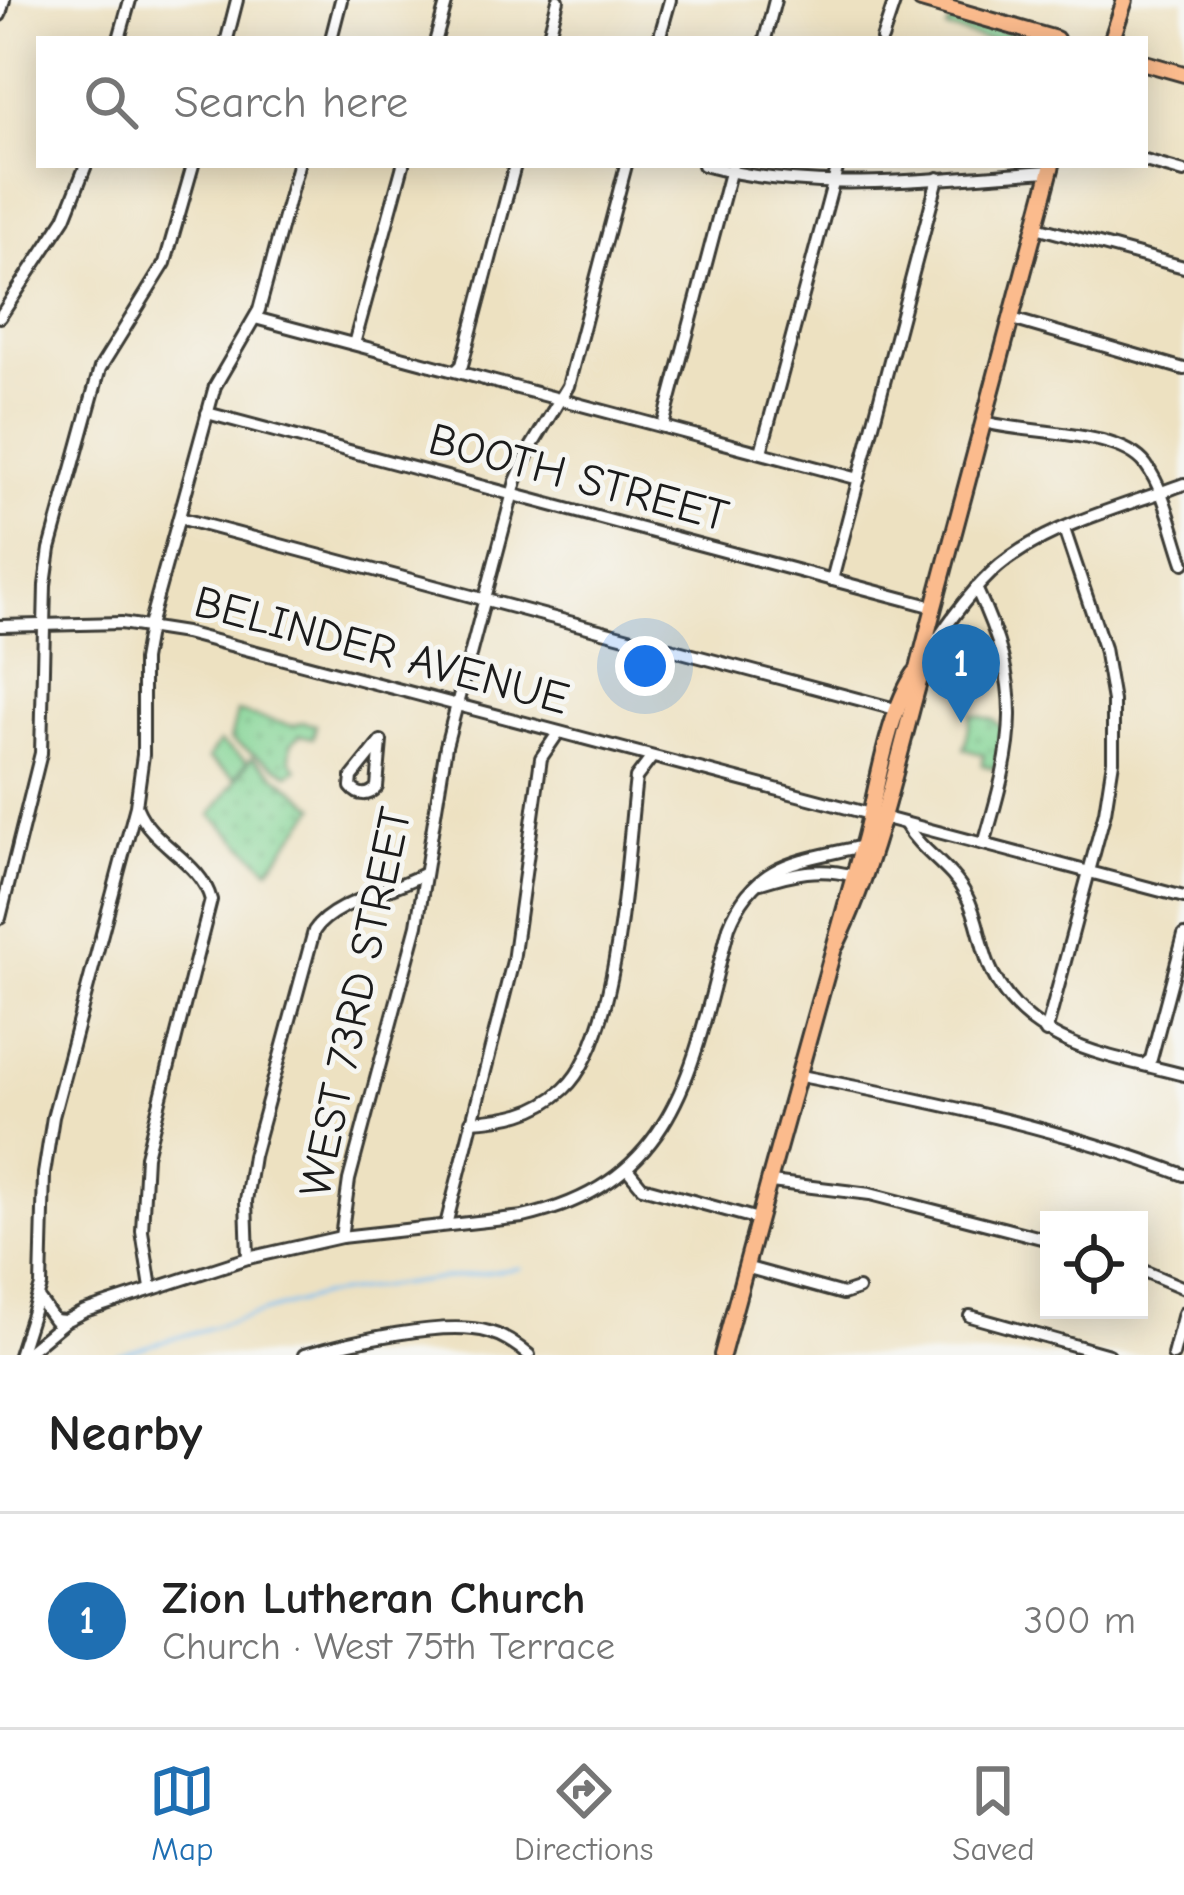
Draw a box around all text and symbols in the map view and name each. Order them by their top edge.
search box [36,36,1148,168]
icon: search [78,69,144,135]
text: Search here [174,76,408,128]
street label: BOOTH STREET [423,412,734,542]
street label: BELINDER AVENUE [189,575,575,725]
pin: 1 [922,624,1000,723]
your location [615,636,675,696]
street label: WEST 73RD STREET [288,802,422,1202]
map controls [1040,1211,1148,1319]
button: locate [1040,1211,1148,1319]
text: Nearby [48,1404,202,1463]
text: Zion Lutheran Church [162,1572,585,1624]
text: 1 [79,1598,95,1643]
text: 300 m [1023,1598,1136,1643]
text: Church · West 75th Terrace [162,1624,615,1669]
tab: Map [149,1758,215,1868]
tab: Directions [514,1758,654,1868]
tab: Saved [952,1758,1035,1868]

